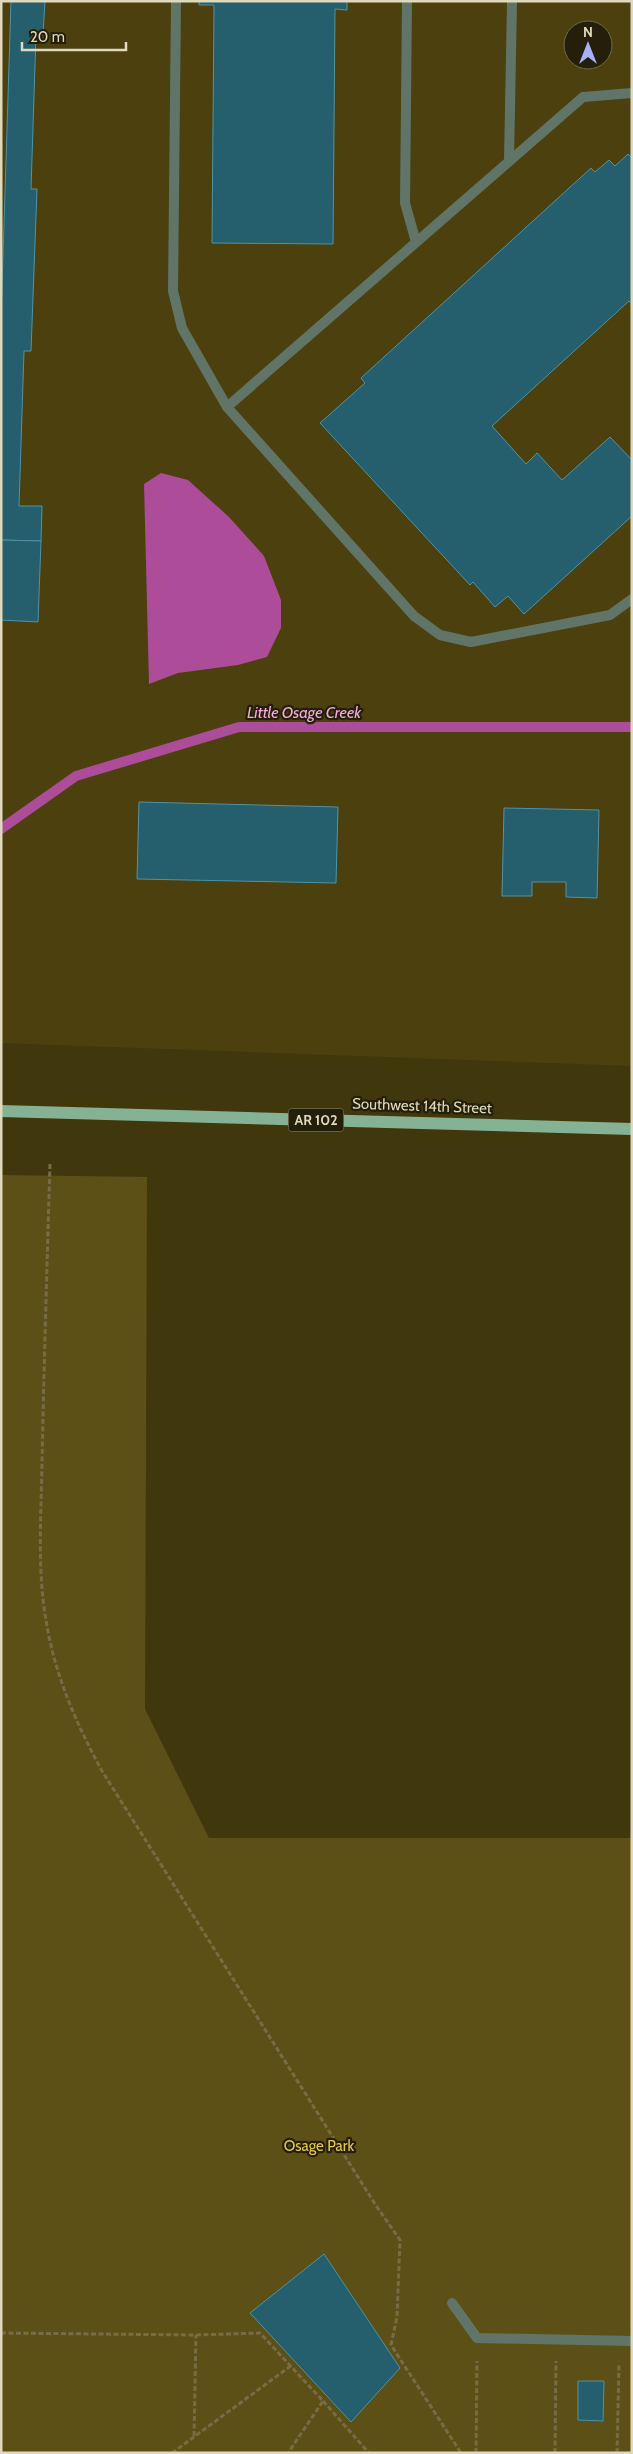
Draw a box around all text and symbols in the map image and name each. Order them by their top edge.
scale bar [22,20,126,52]
north arrow [563,20,613,70]
text: N [583,23,593,41]
text: 20 m [30,28,65,46]
water label: Little Osage Creek [247,703,362,722]
street label: Southwest 14th Street [352,1095,492,1117]
road number: AR 102 [288,1108,344,1132]
park label: Osage Park [284,2137,354,2155]

